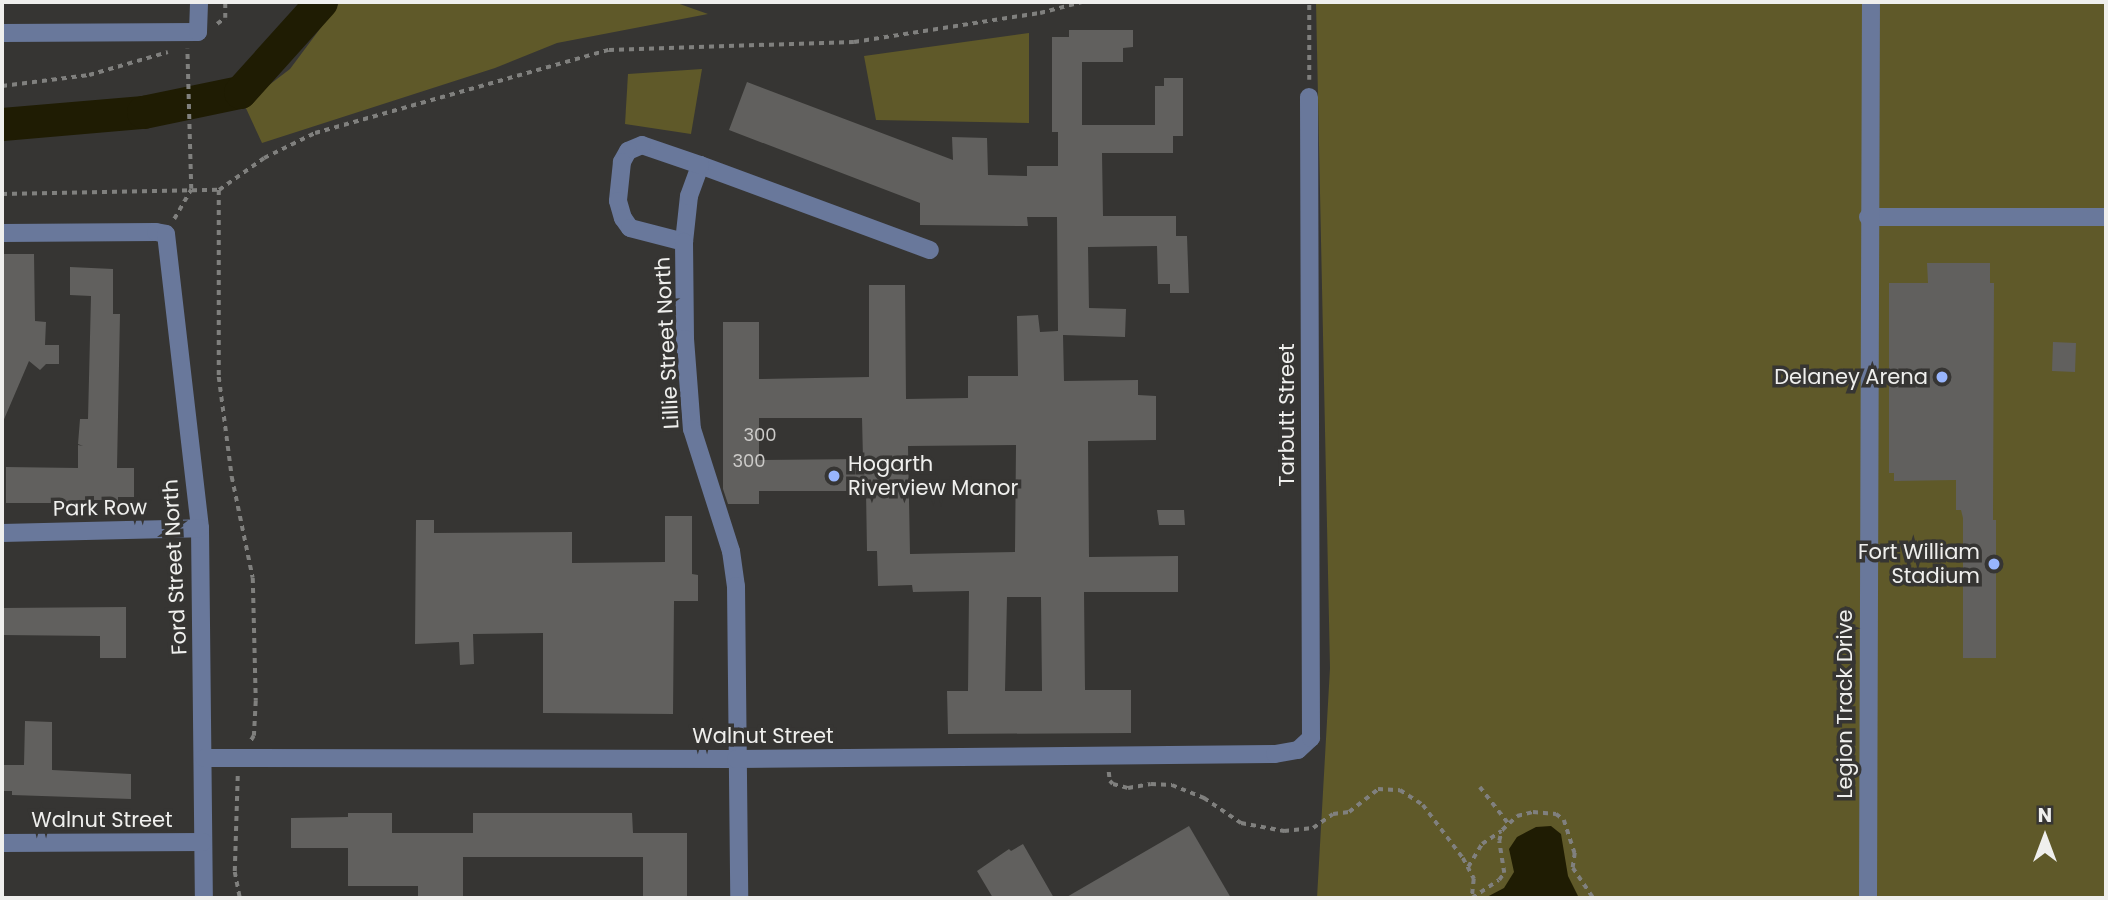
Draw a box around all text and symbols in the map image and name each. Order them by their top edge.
street label: Lillie Street North [650,256,684,430]
street label: Tarbutt Street [1274,343,1300,487]
place label: Delaney Arena [1774,364,1928,390]
marker: Delaney Arena [1934,369,1950,385]
house number: 300 [743,424,777,446]
house number: 300 [732,450,766,472]
place label: Hogarth Riverview Manor [848,451,1018,501]
marker: Hogarth Riverview Manor [826,468,842,484]
street label: Ford Street North [158,479,192,655]
street label: Park Row [53,495,147,521]
place label: Fort William Stadium [1858,539,1980,589]
marker: Fort William Stadium [1986,556,2002,572]
street label: Legion Track Drive [1832,609,1858,799]
street label: Walnut Street [692,723,834,749]
north arrow [2010,802,2080,872]
text: N [2038,802,2052,829]
street label: Walnut Street [31,807,173,833]

